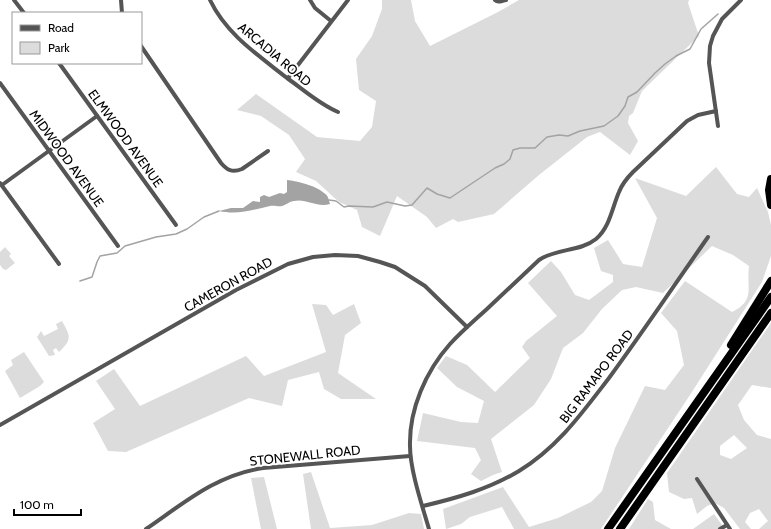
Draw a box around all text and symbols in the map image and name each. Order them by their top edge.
legend [12,12,142,64]
street label: ARCADIA ROAD [235,19,315,89]
text: Road [48,20,74,35]
text: Park [48,40,70,55]
street label: ELMWOOD AVENUE [85,86,167,190]
street label: MIDWOOD AVENUE [26,106,108,210]
street label: CAMERON ROAD [181,253,275,315]
street label: BIG RAMAPO ROAD [556,326,636,426]
street label: STONEWALL ROAD [249,441,361,469]
scale bar [14,491,81,517]
text: 100 m [20,497,54,512]

